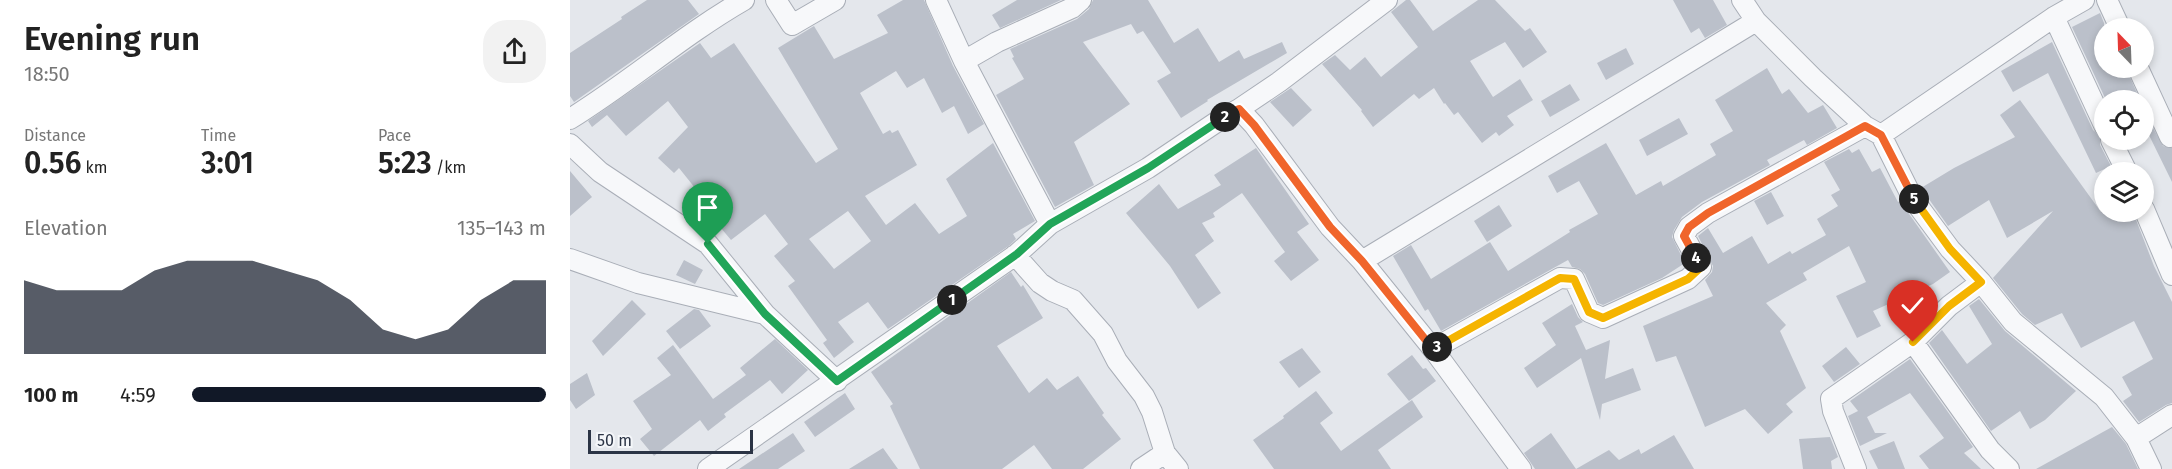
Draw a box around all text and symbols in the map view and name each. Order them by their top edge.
north arrow [2094,18,2154,78]
map controls [2094,18,2154,222]
text: Evening run [24,19,200,59]
button: share [483,20,546,83]
text: 18:50 [24,62,70,86]
button: locate [2094,90,2154,150]
pin: 2 [1210,102,1240,132]
text: 2 [1221,107,1229,126]
text: Distance [24,126,86,145]
text: Time [201,126,236,145]
text: Pace [378,126,411,145]
text: 0.56 [24,145,81,181]
text: 3:01 [201,145,254,181]
text: 5:23 [378,145,432,181]
text: km [81,158,108,177]
text: /km [432,158,466,177]
button: layers [2094,162,2154,222]
pin [682,182,733,244]
pin: 5 [1899,184,1929,214]
text: 5 [1910,189,1918,208]
icon: arrive [691,191,724,224]
text: Elevation [24,216,108,240]
text: 135–143 m [457,216,546,240]
pin: 4 [1681,243,1711,273]
text: 4 [1691,248,1701,267]
pin [1887,280,1938,342]
pin: 1 [937,285,967,315]
icon: check [1896,289,1929,322]
text: 1 [948,290,956,309]
pin: 3 [1422,332,1452,362]
text: 3 [1433,337,1441,356]
text: 100 m [24,383,78,407]
text: 4:59 [120,383,156,407]
scale bar [588,427,753,454]
text: 50 m [597,431,632,450]

